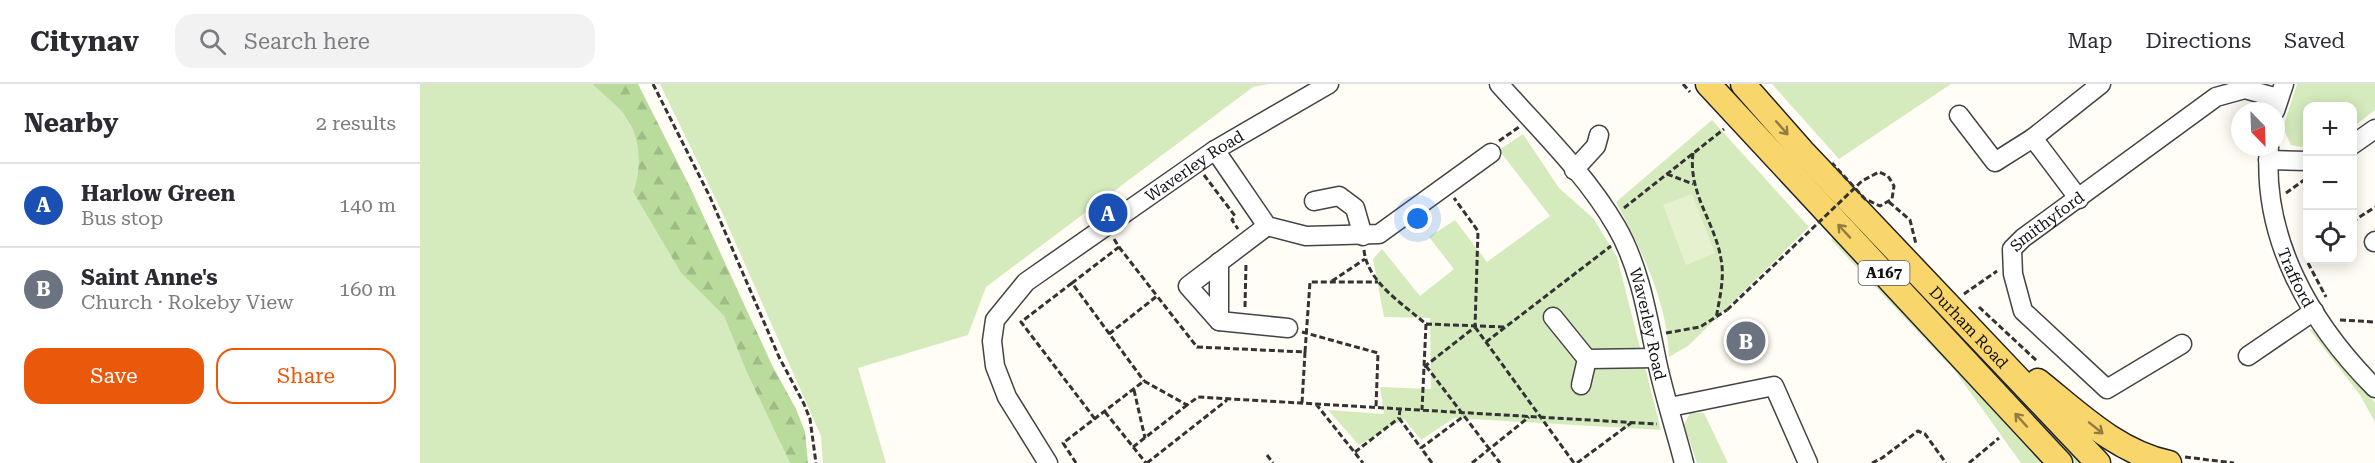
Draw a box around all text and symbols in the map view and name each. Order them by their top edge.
search box [175,14,595,68]
text: Citynav [30,25,139,58]
icon: search [196,25,229,58]
text: Search here [244,29,370,54]
text: Map [2068,29,2112,53]
text: Directions [2145,29,2251,53]
text: Saved [2284,29,2345,53]
north arrow [2231,102,2285,156]
map controls [2303,102,2357,264]
button: + [2303,102,2357,156]
text: Nearby [24,108,118,138]
text: 2 results [316,111,396,135]
one-way arrow [1775,120,1789,135]
street label: Waverley Road [1142,126,1247,206]
button: − [2303,156,2357,210]
text: Harlow Green [81,181,235,206]
street label: Smithyford [2006,188,2088,256]
pin: A [1088,190,1128,236]
text: A [36,193,51,217]
text: 140 m [339,193,396,217]
your location [1403,204,1432,233]
text: Bus stop [81,206,163,230]
button: locate [2303,210,2357,264]
one-way arrow [1837,224,1852,239]
street label: Trafford [2274,245,2318,311]
road number: A167 [1858,261,1910,285]
text: Saint Anne's [81,265,218,290]
street label: Waverley Road [1625,266,1670,382]
text: B [36,277,51,301]
text: 160 m [339,277,396,301]
street label: Durham Road [1925,282,2012,372]
text: Church · Rokeby View [81,290,294,314]
pin: B [1726,318,1766,364]
button: Save [24,348,204,404]
button: Share [216,348,396,404]
one-way arrow [2014,412,2028,427]
one-way arrow [2088,421,2104,434]

